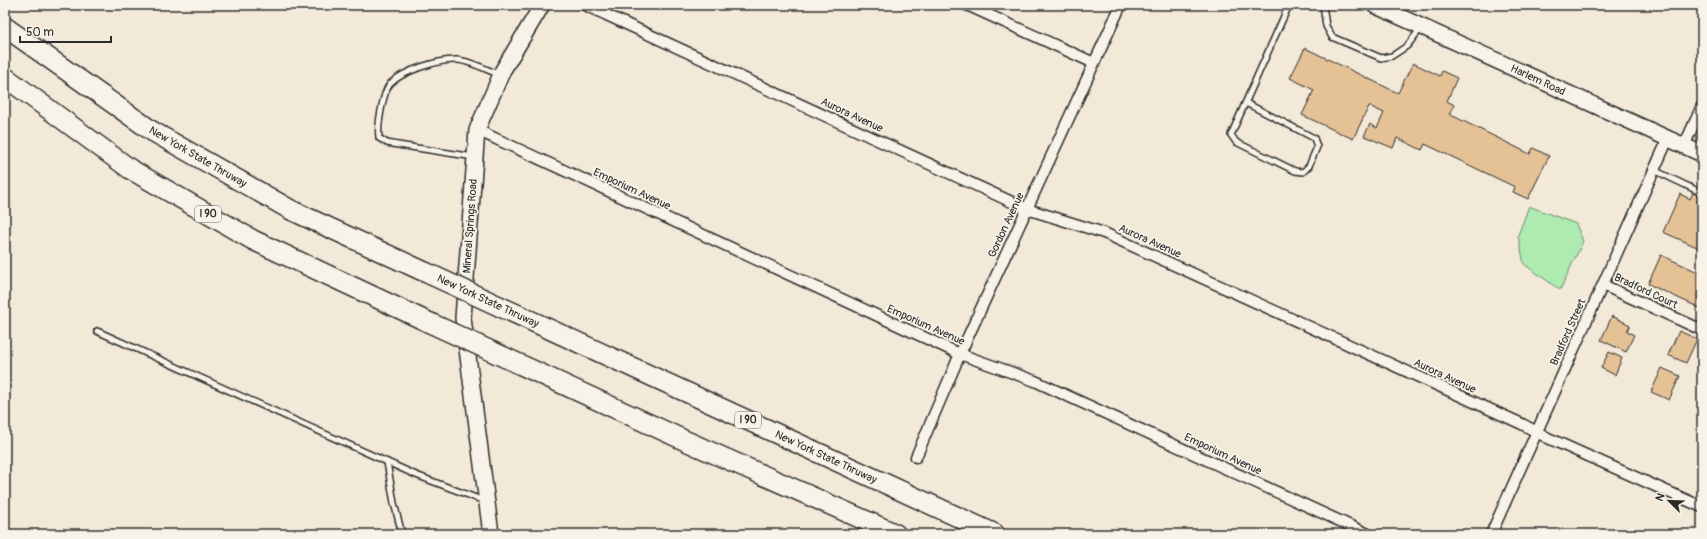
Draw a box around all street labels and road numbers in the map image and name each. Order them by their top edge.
street label: Harlem Road [1509,62,1567,98]
street label: Aurora Avenue [819,95,886,135]
street label: New York State Thruway [147,124,249,190]
street label: Emporium Avenue [591,165,673,213]
street label: Mineral Springs Road [460,178,480,274]
street label: Gordon Avenue [985,190,1027,260]
road number: I 90 [195,206,221,222]
street label: Aurora Avenue [1117,221,1184,261]
street label: Bradford Court [1612,271,1680,312]
street label: New York State Thruway [435,272,541,330]
street label: Bradford Street [1547,296,1589,367]
street label: Emporium Avenue [885,302,967,348]
street label: Aurora Avenue [1412,356,1479,396]
road number: I 90 [735,412,761,428]
street label: New York State Thruway [773,428,879,486]
street label: Emporium Avenue [1182,430,1264,478]

